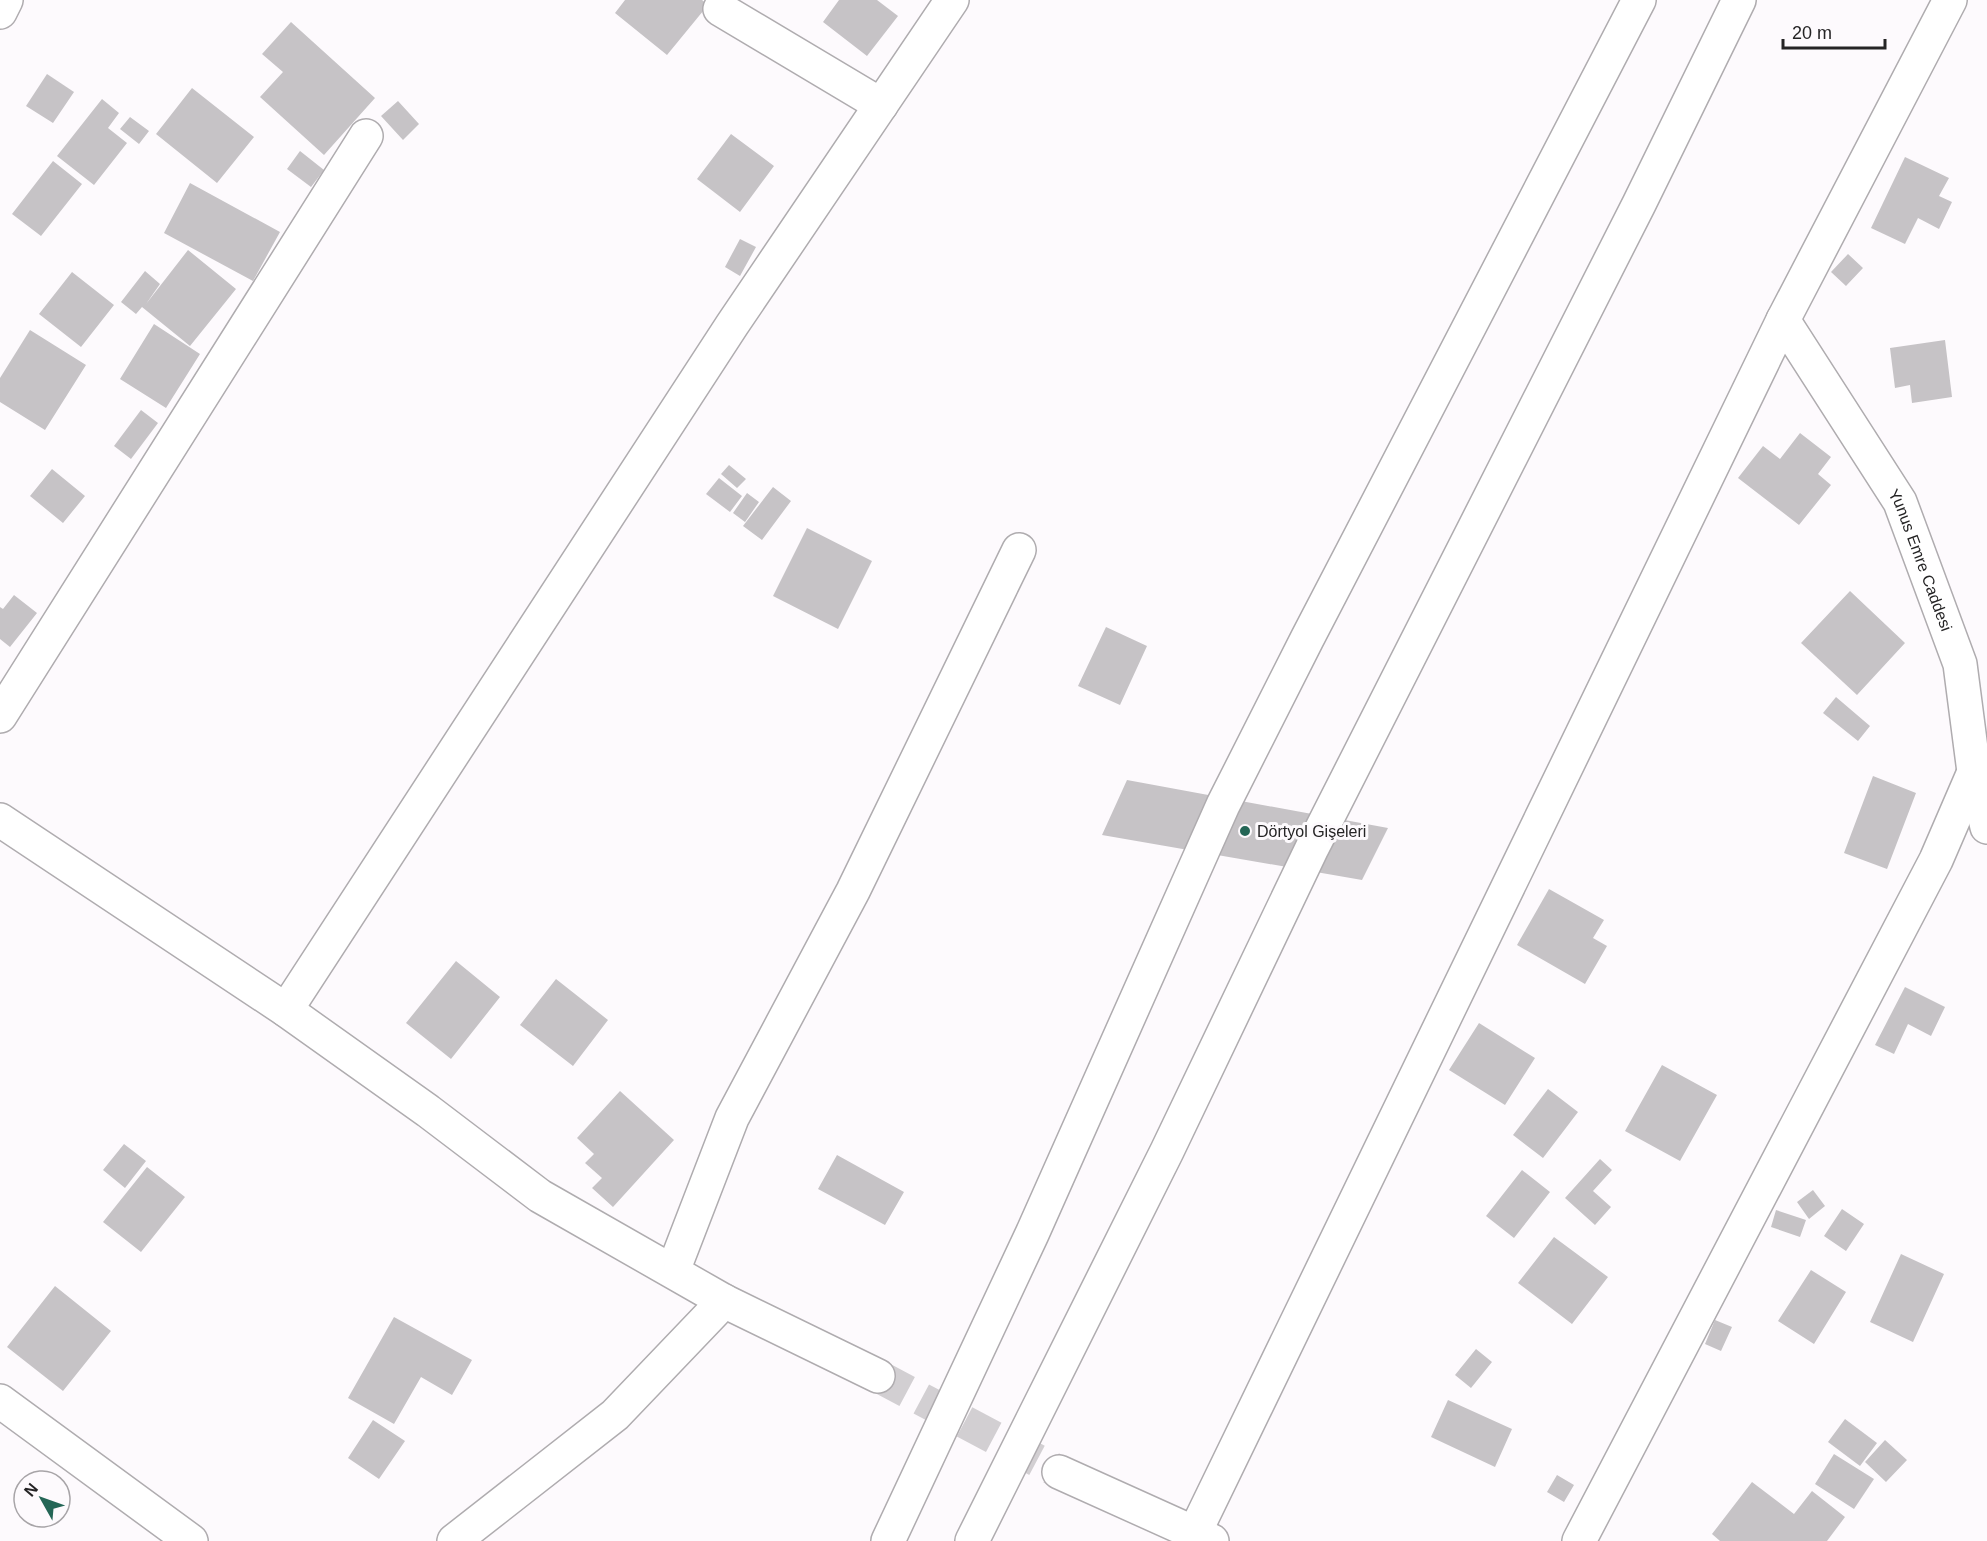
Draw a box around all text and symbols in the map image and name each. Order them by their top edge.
scale bar [1783,12,1885,50]
text: 20 m [1792,23,1832,43]
street label: Yunus Emre Caddesi [1885,486,1955,633]
place label: Dörtyol Gişeleri [1257,823,1366,840]
marker: Dörtyol Gişeleri [1238,824,1252,838]
north arrow [12,1469,72,1529]
text: N [21,1480,41,1500]

